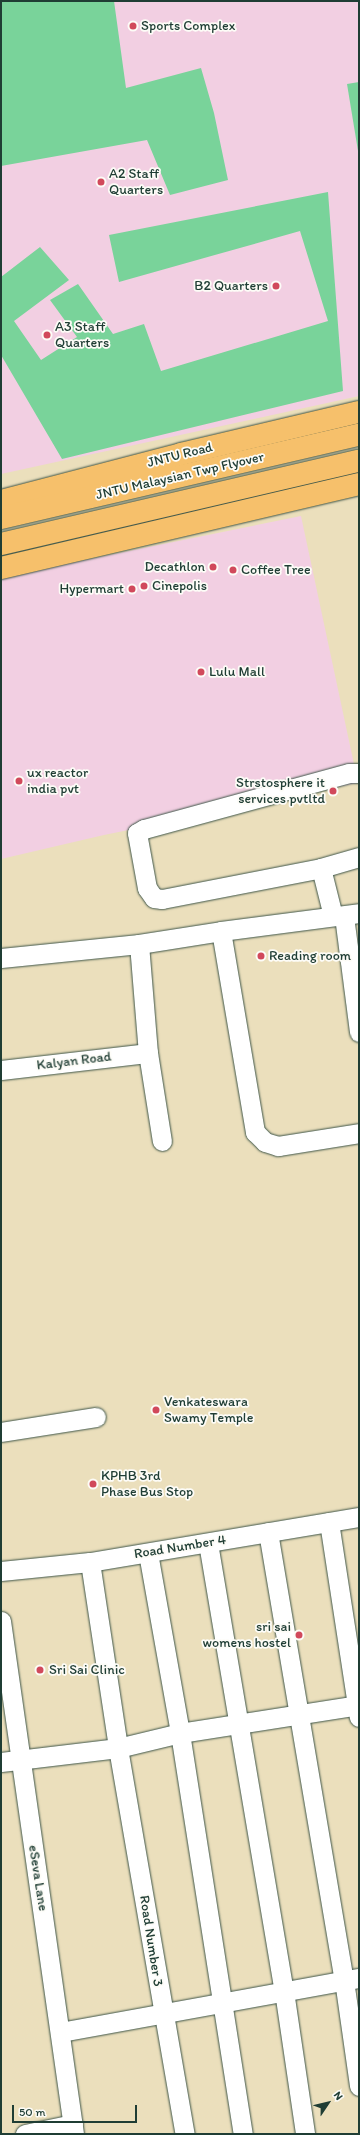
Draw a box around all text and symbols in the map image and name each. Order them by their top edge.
place label: Sports Complex [141,18,236,34]
marker: Sports Complex [128,21,138,31]
place label: A2 Staff Quarters [109,166,163,198]
marker: A2 Staff Quarters [96,177,106,187]
place label: B2 Quarters [194,278,268,294]
marker: B2 Quarters [271,281,281,291]
place label: A3 Staff Quarters [55,319,109,352]
marker: A3 Staff Quarters [42,330,52,340]
street label: JNTU Road [146,439,214,471]
street label: JNTU Malaysian Twp Flyover [95,449,265,503]
place label: Decathlon [144,559,205,575]
marker: Decathlon [208,562,218,572]
place label: Coffee Tree [241,562,310,578]
marker: Coffee Tree [228,565,238,575]
place label: Cinepolis [152,578,207,594]
place label: Hypermart [59,581,124,597]
marker: Cinepolis [139,581,149,591]
marker: Hypermart [127,584,137,594]
place label: Lulu Mall [209,664,265,680]
marker: Lulu Mall [196,667,206,677]
place label: ux reactor india pvt [27,765,88,798]
place label: Strstosphere it services pvtltd [236,775,325,808]
marker: ux reactor india pvt [14,776,24,786]
marker: Strstosphere it services pvtltd [328,786,338,796]
place label: Reading room [269,948,351,964]
marker: Reading room [256,951,266,961]
street label: Kalyan Road [36,1048,112,1074]
place label: Venkateswara Swamy Temple [164,1394,252,1426]
marker: Venkateswara Swamy Temple [151,1405,161,1415]
place label: KPHB 3rd Phase Bus Stop [101,1468,193,1500]
marker: KPHB 3rd Phase Bus Stop [88,1479,98,1489]
street label: Road Number 4 [133,1531,227,1563]
place label: sri sai womens hostel [202,1619,291,1652]
marker: sri sai womens hostel [294,1630,304,1640]
place label: Sri Sai Clinic [49,1662,125,1678]
marker: Sri Sai Clinic [34,1664,46,1676]
street label: eSeva Lane [24,1844,52,1912]
street label: Road Number 3 [135,1894,167,1988]
north arrow [308,2083,348,2123]
text: N [331,2089,346,2103]
scale bar [14,2097,139,2123]
text: 50 m [19,2105,45,2119]

